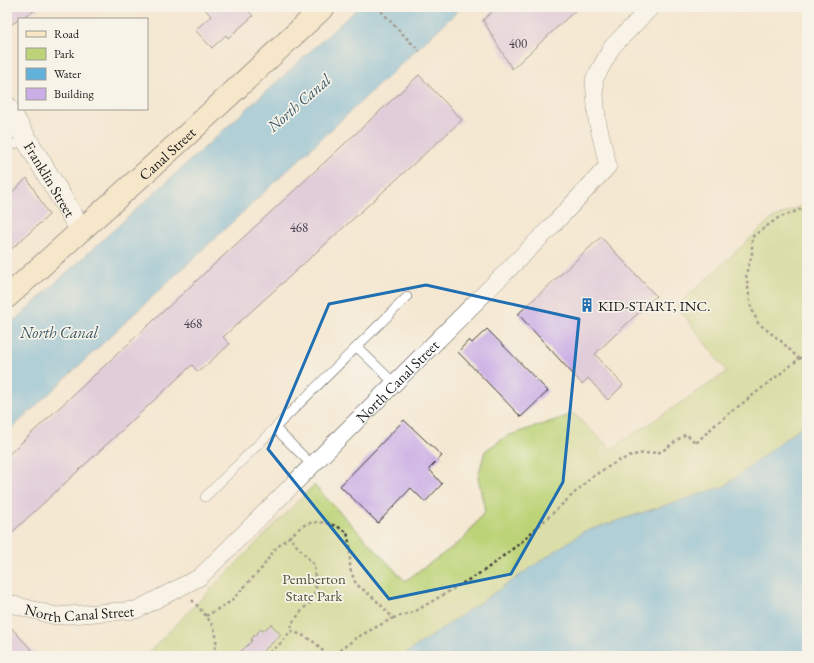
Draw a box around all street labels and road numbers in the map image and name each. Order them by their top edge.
street label: Canal Street [134,122,199,184]
street label: Franklin Street [20,138,80,220]
street label: North Canal Street [351,335,443,426]
street label: North Canal Street [23,599,135,626]

